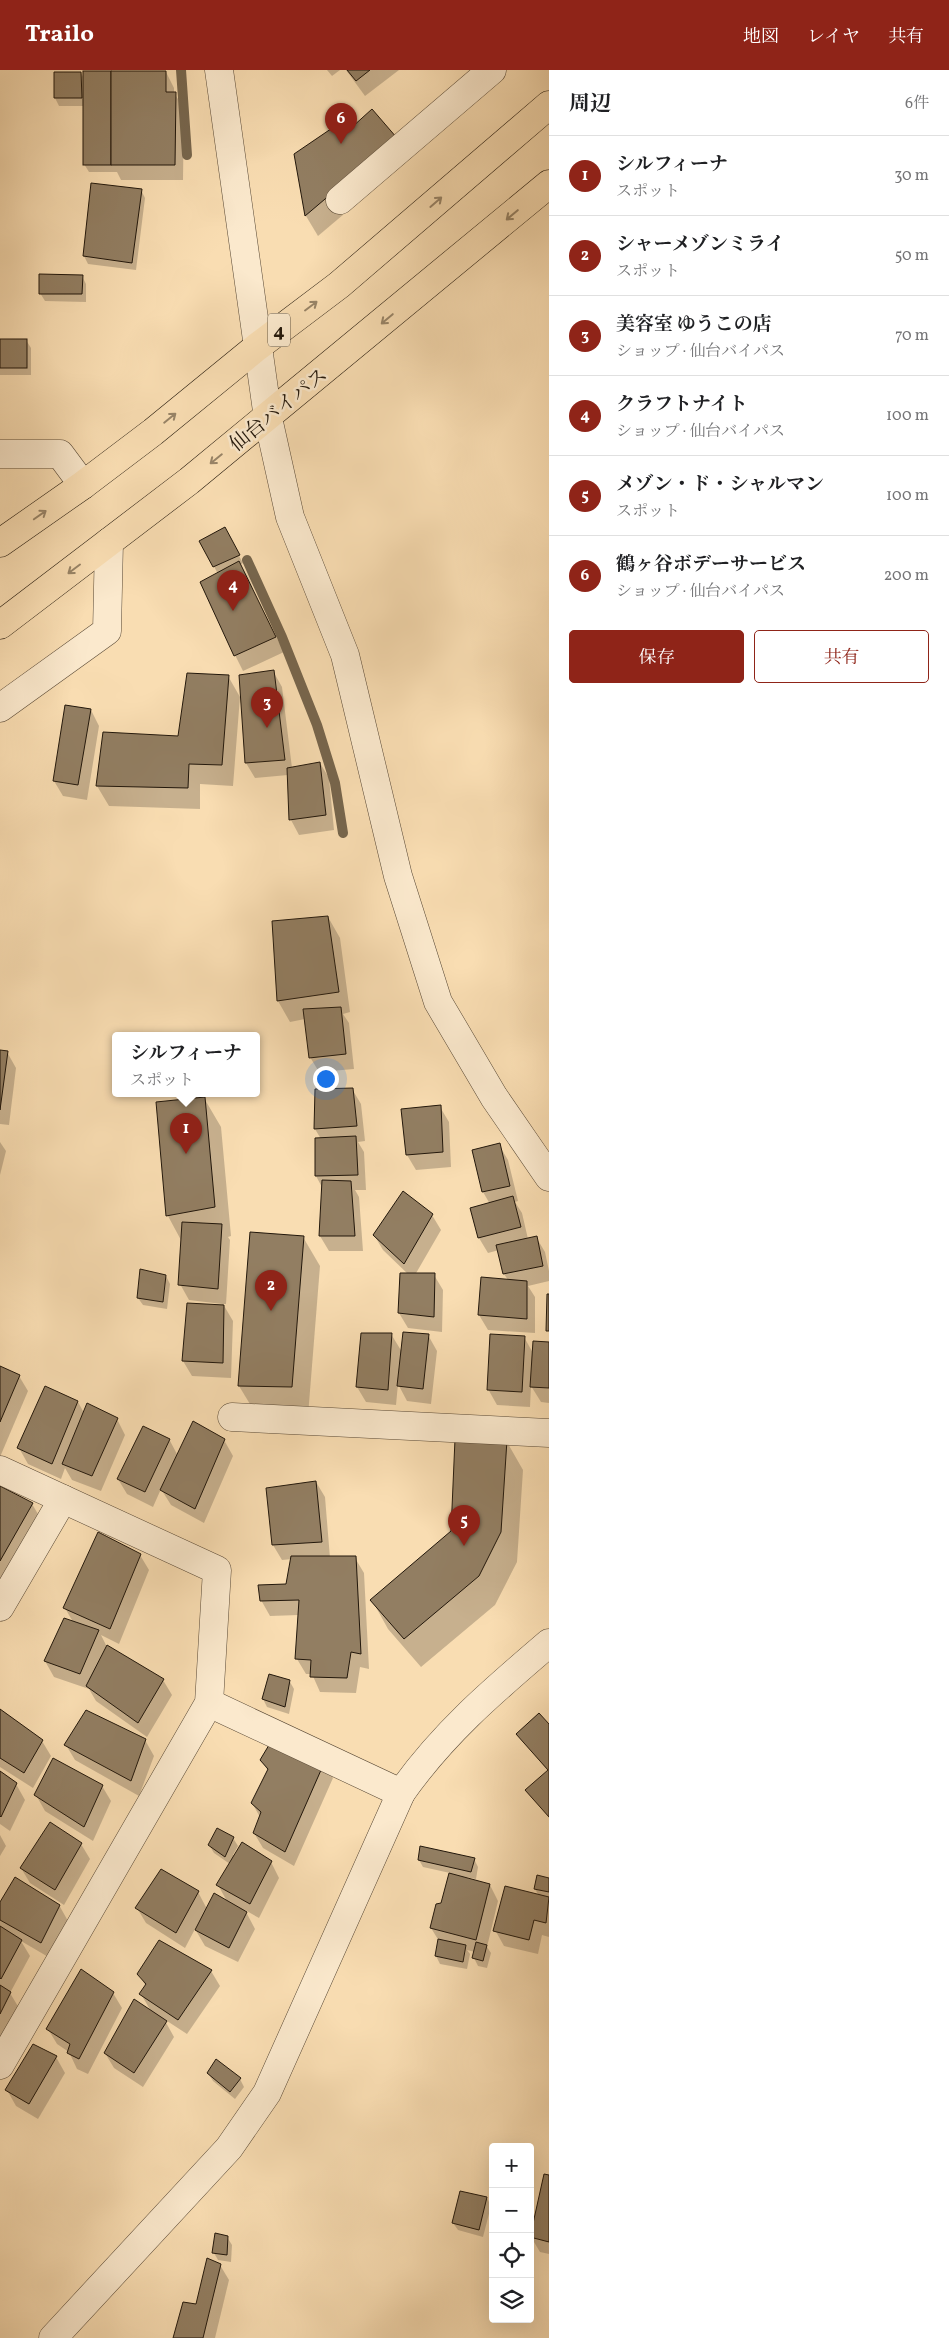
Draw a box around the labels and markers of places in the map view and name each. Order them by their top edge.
pin: 6 [325,103,357,144]
pin: 4 [217,570,249,611]
pin: 3 [251,687,283,728]
pin: 1 [170,1113,202,1154]
pin: 2 [255,1270,287,1311]
pin: 5 [448,1505,480,1546]

